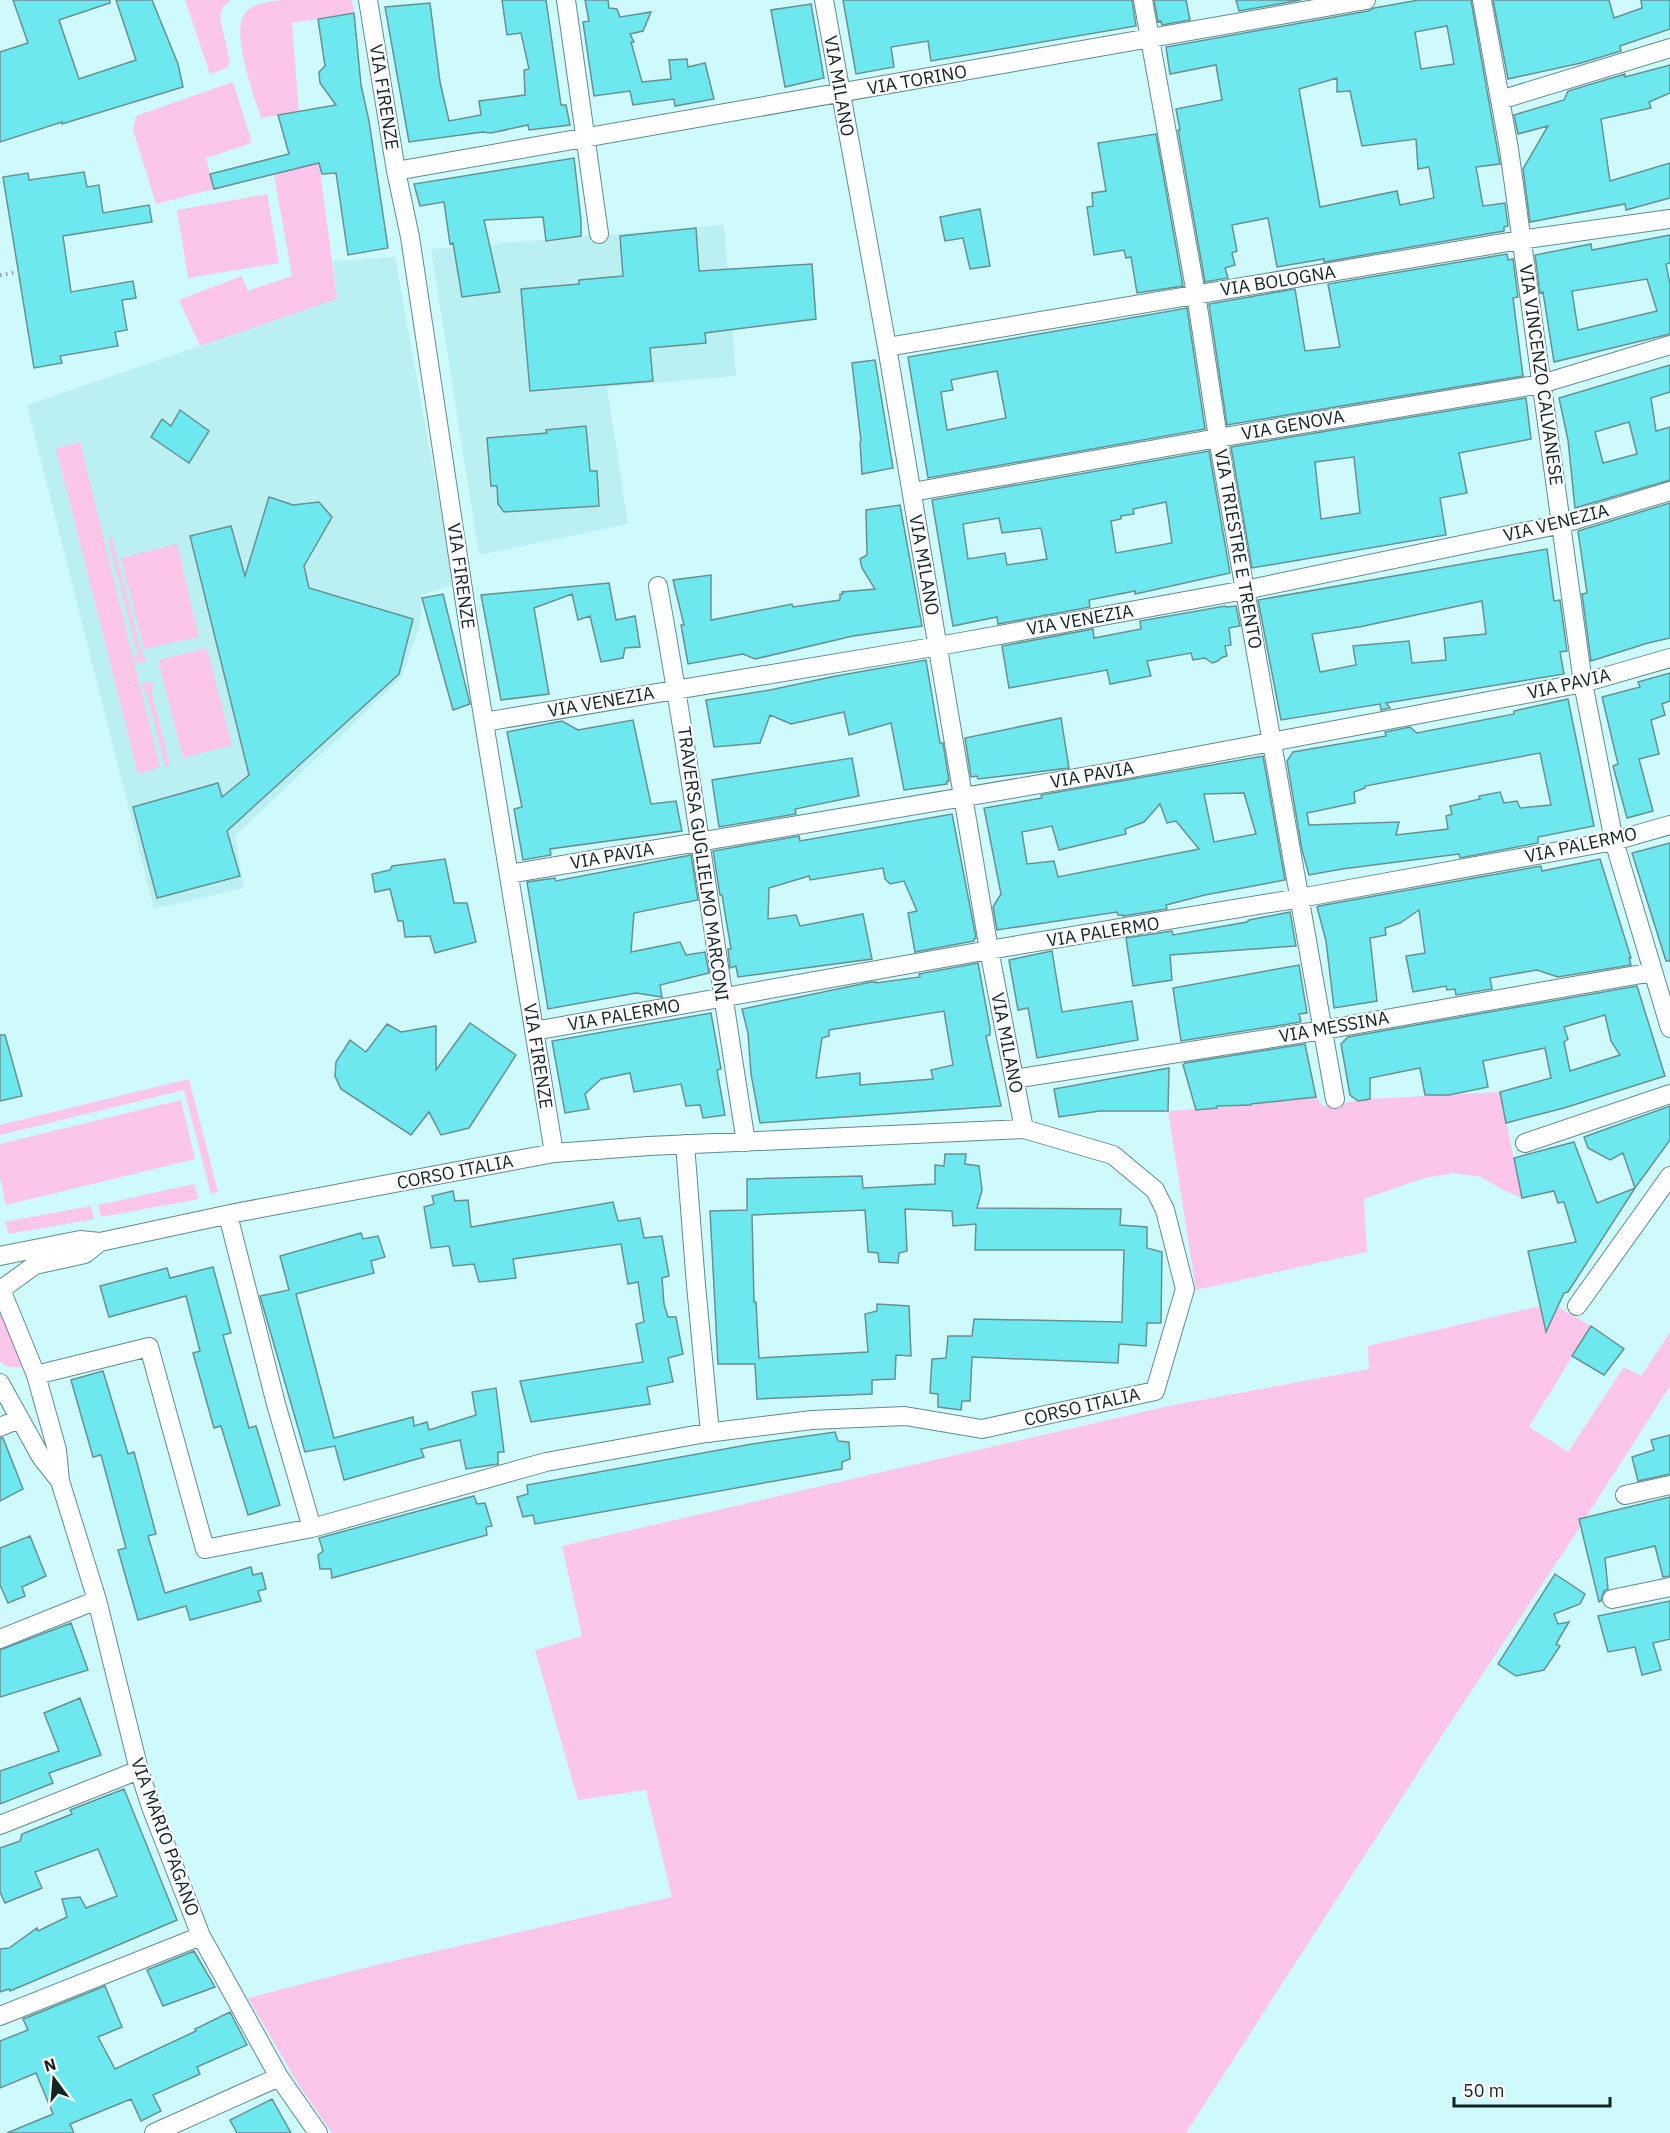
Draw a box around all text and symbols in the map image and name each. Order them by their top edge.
street label: VIA MILANO [819,34,860,138]
street label: VIA FIRENZE [365,42,404,152]
street label: VIA TORINO [865,59,969,100]
street label: VIA BOLOGNA [1219,260,1338,301]
street label: VIA VINCENZO CALVANESE [1515,263,1568,487]
street label: VIA GENOVA [1240,404,1347,445]
street label: VIA TRIESTRE E TRENTO [1210,447,1267,651]
street label: VIA VENEZIA [1501,498,1611,547]
street label: VIA MILANO [904,513,945,617]
street label: VIA FIRENZE [443,521,480,630]
street label: VIA VENEZIA [1025,599,1135,640]
street label: VIA PAVIA [1525,663,1613,704]
street label: VIA VENEZIA [546,681,656,722]
street label: TRAVERSA GUGLIELMO MARCONI [673,725,734,1003]
street label: VIA PAVIA [1048,756,1136,793]
street label: VIA PALERMO [1523,821,1639,868]
street label: VIA PAVIA [568,837,656,874]
street label: VIA PALERMO [1045,911,1161,952]
street label: VIA MILANO [986,991,1029,1095]
street label: VIA PALERMO [566,993,682,1036]
street label: VIA FIRENZE [519,1001,558,1111]
street label: VIA MESSINA [1277,1005,1391,1047]
street label: CORSO ITALIA [395,1149,516,1194]
street label: CORSO ITALIA [1022,1382,1142,1431]
street label: VIA MARIO PAGANO [126,1755,205,1919]
north arrow [24,2049,84,2109]
text: N [42,2053,58,2076]
scale bar [1454,2070,1610,2108]
text: 50 m [1463,2079,1505,2102]

